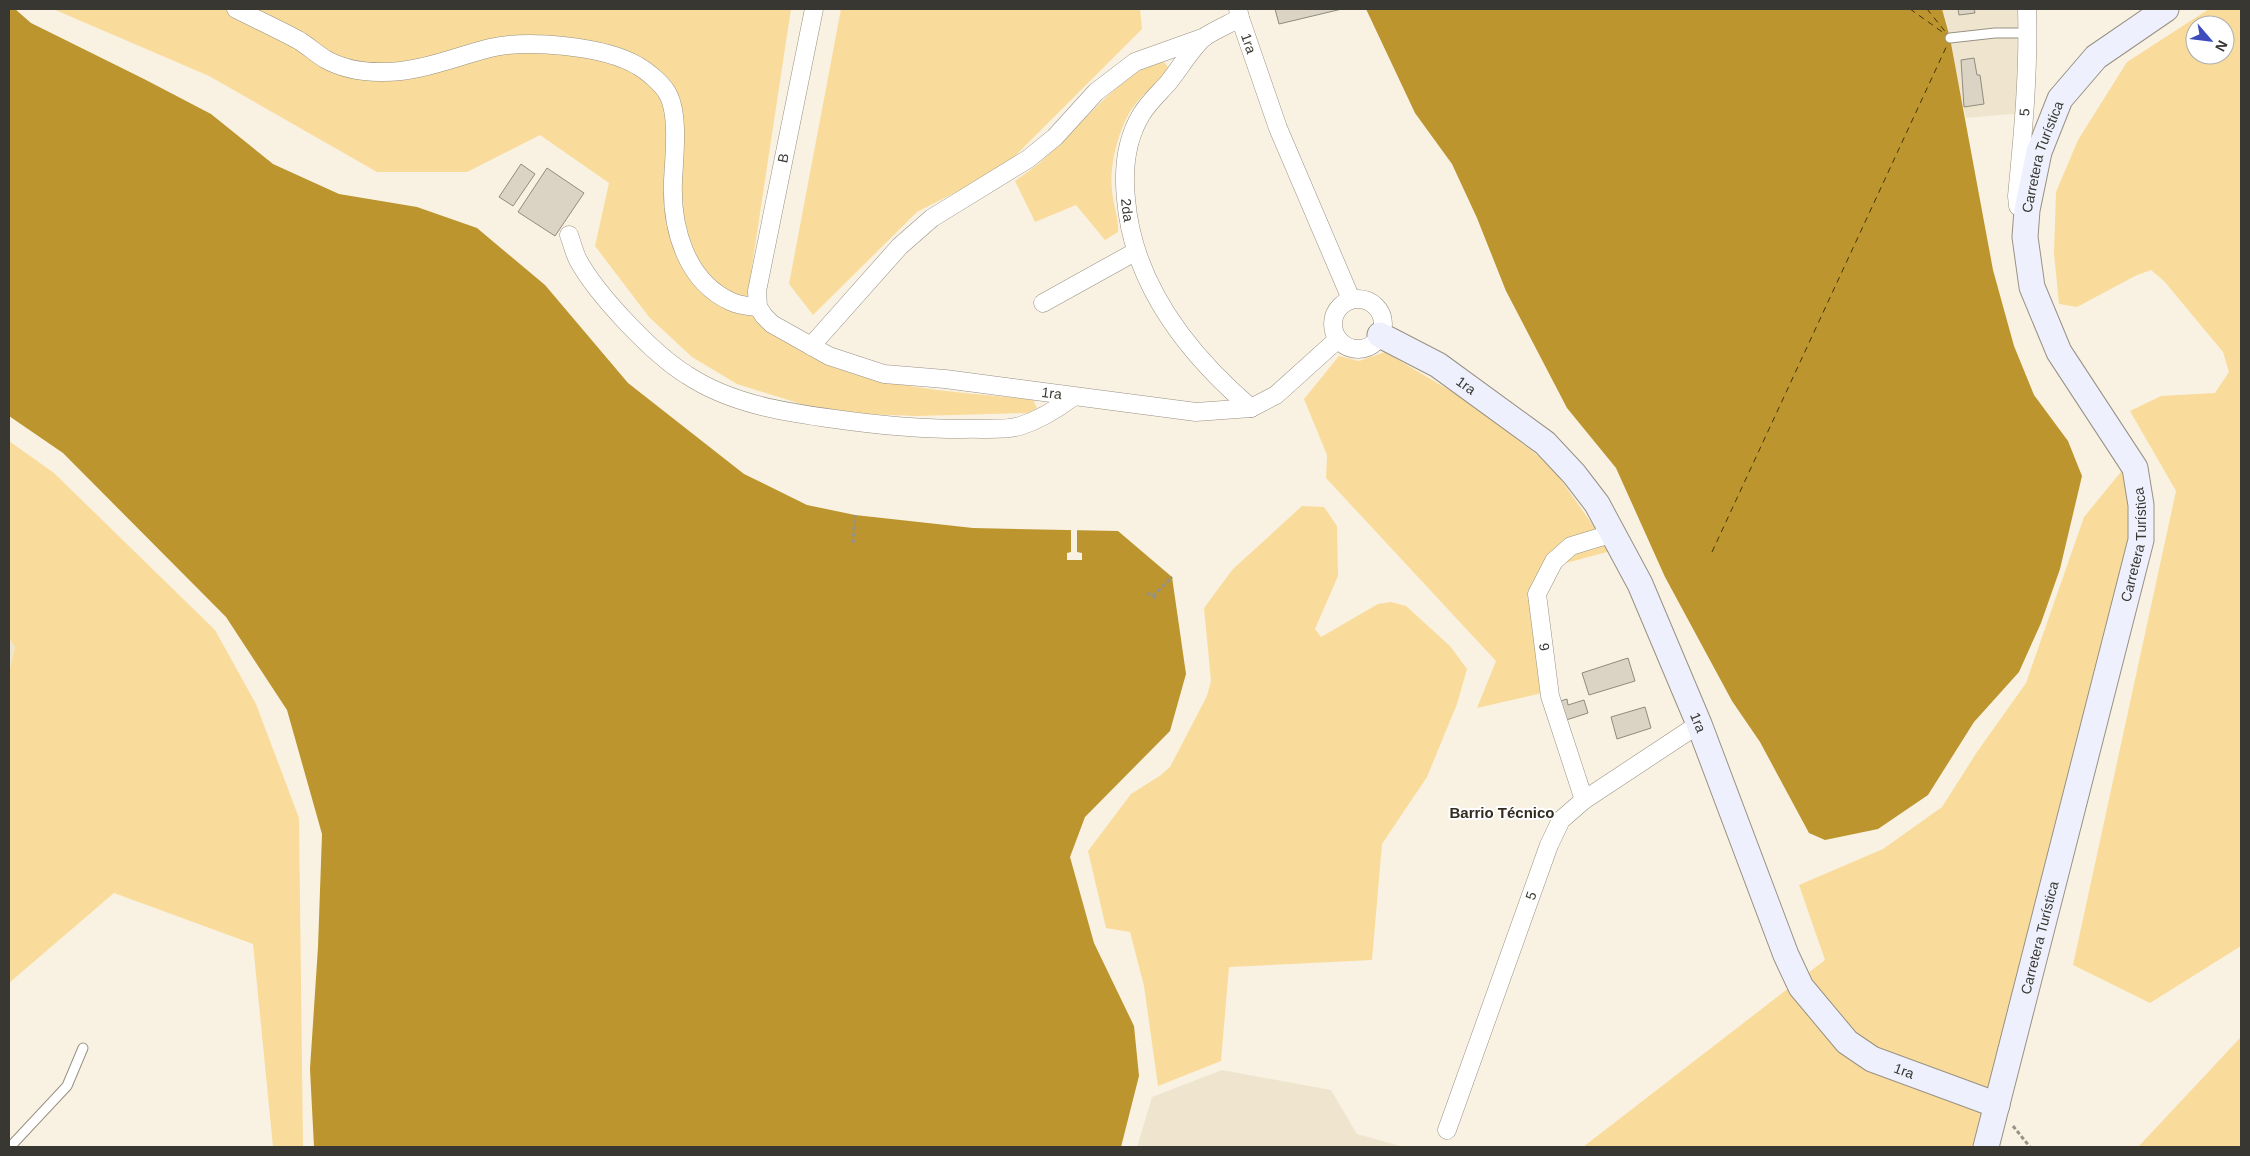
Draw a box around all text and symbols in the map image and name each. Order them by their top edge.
north arrow [2185,15,2235,65]
street label: 1ra [1238,31,1260,56]
text: N [2212,38,2231,54]
street label: Carretera Turística [2019,98,2066,214]
street label: 5 [2016,108,2033,117]
street label: B [774,152,792,164]
street label: 2da [1118,198,1137,223]
street label: 1ra [1453,373,1479,398]
street label: 1ra [1041,384,1063,402]
street label: Carretera Turística [2118,486,2149,604]
street label: 6 [1536,642,1552,652]
street label: 1ra [1687,710,1710,735]
district label: Barrio Técnico [1449,804,1555,821]
street label: Carretera Turística [2017,879,2062,996]
street label: 5 [1522,889,1540,902]
street label: 1ra [1892,1060,1917,1082]

